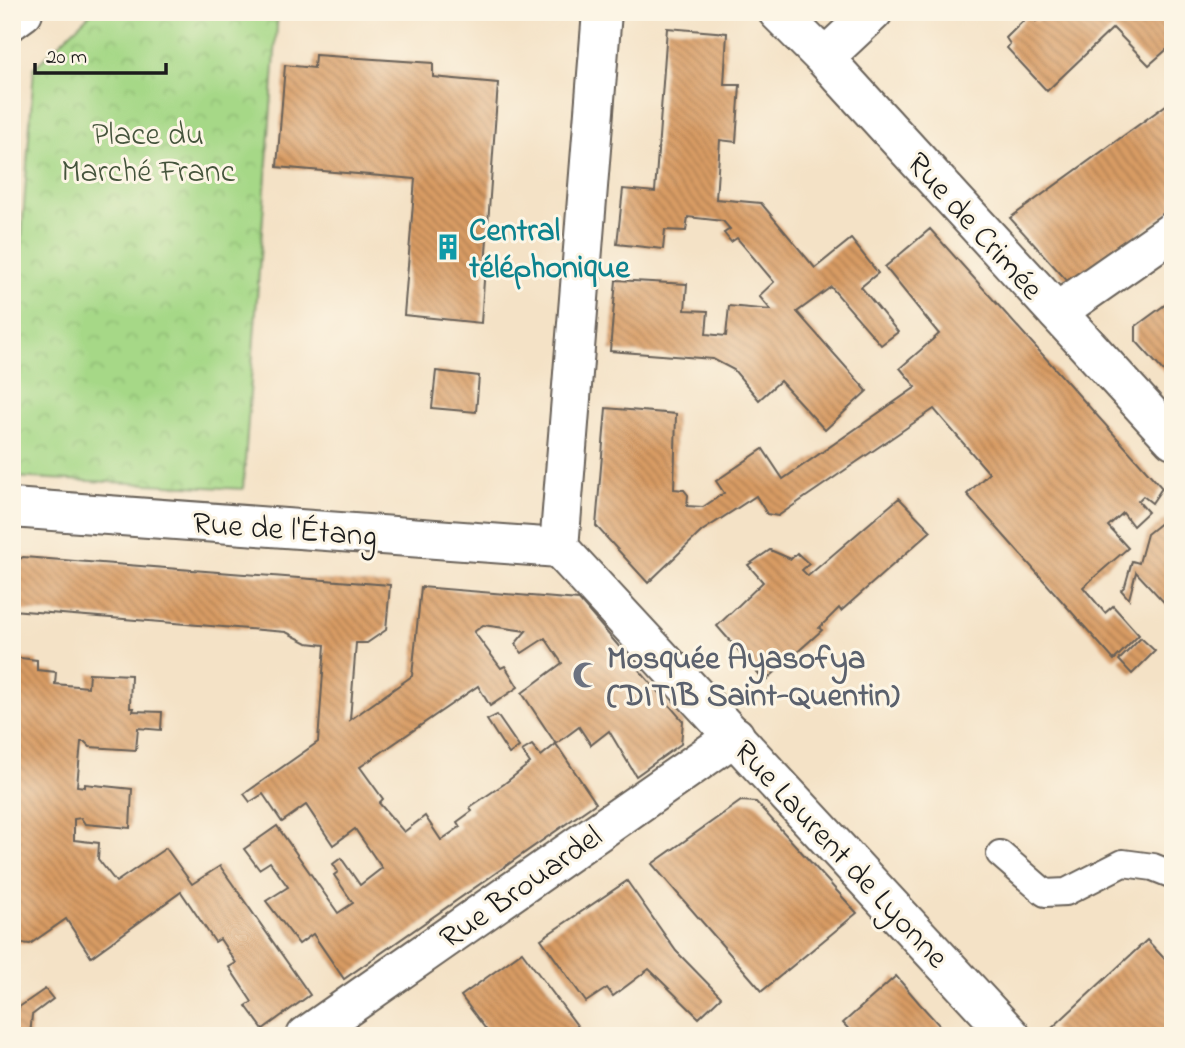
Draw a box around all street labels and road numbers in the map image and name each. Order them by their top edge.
street label: Rue de Crimée [894,143,1053,312]
street label: Rue de l'Étang [191,502,379,561]
street label: Rue Laurent de Lyonne [721,730,959,981]
street label: Rue Brouardel [431,815,613,962]

